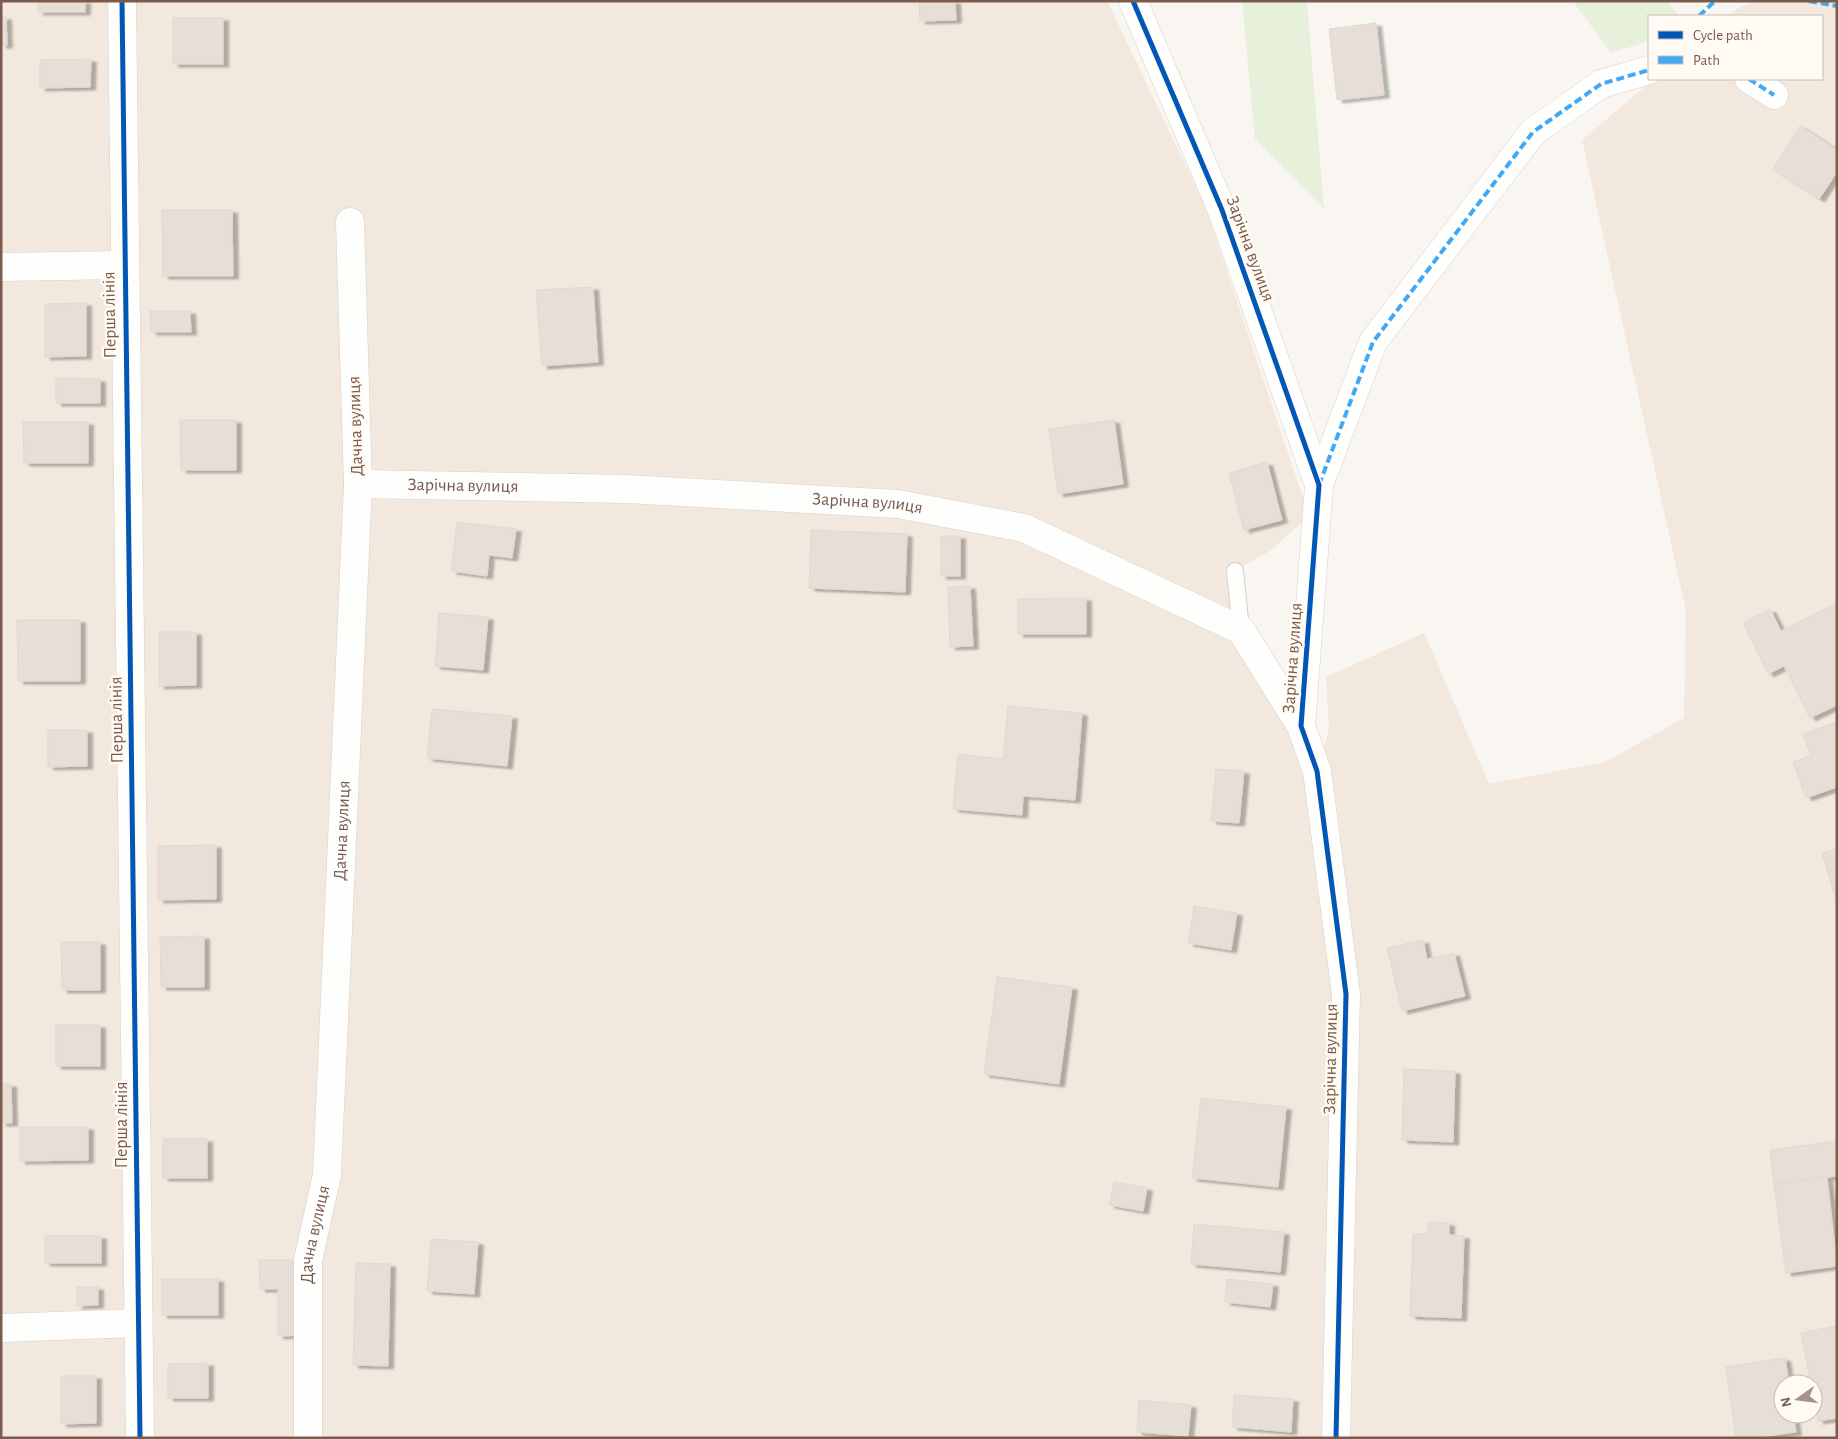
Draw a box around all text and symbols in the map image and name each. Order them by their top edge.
legend [1648,15,1823,80]
text: Cycle path [1693,28,1753,43]
text: Path [1693,53,1720,68]
street label: Зарічна вулиця [1223,194,1277,304]
street label: Перша лінія [100,271,120,359]
street label: Дачна вулиця [345,376,367,476]
street label: Зарічна вулиця [407,476,519,496]
street label: Зарічна вулиця [812,490,924,518]
street label: Зарічна вулиця [1280,602,1306,714]
street label: Перша лінія [107,676,127,764]
street label: Дачна вулиця [331,780,354,881]
street label: Зарічна вулиця [1321,1003,1341,1115]
street label: Перша лінія [113,1081,131,1169]
street label: Дачна вулиця [299,1184,333,1284]
north arrow [1773,1374,1823,1424]
text: N [1778,1395,1794,1408]

